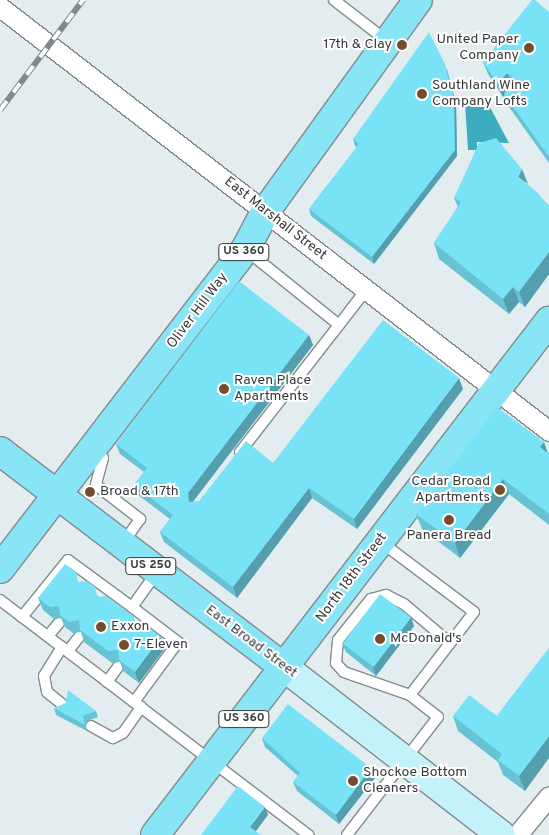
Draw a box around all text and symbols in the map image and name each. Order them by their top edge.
place label: United Paper Company [436,32,519,64]
place label: 17th & Clay [324,37,392,53]
marker: 17th & Clay [396,39,408,51]
marker: United Paper Company [523,42,535,54]
place label: Southland Wine Company Lofts [432,78,530,110]
marker: Southland Wine Company Lofts [416,88,428,100]
street label: East Marshall Street [220,174,330,264]
road number: US 360 [218,242,270,262]
street label: Oliver Hill Way [164,270,232,352]
place label: Raven Place Apartments [234,373,311,406]
marker: Raven Place Apartments [218,383,230,395]
place label: Cedar Broad Apartments [411,474,490,507]
place label: Broad & 17th [100,484,179,500]
marker: Cedar Broad Apartments [494,484,506,496]
marker: Broad & 17th [84,486,96,498]
marker: Panera Bread [443,514,455,526]
place label: Panera Bread [407,528,491,544]
street label: North 18th Street [313,530,391,626]
road number: US 250 [125,556,177,576]
street label: East Broad Street [202,602,300,682]
place label: Exxon [111,619,149,635]
marker: Exxon [95,621,107,633]
place label: McDonald's [390,631,462,647]
marker: McDonald's [374,633,386,645]
place label: 7-Eleven [134,637,188,653]
marker: 7-Eleven [118,639,130,651]
road number: US 360 [218,710,270,729]
place label: Shockoe Bottom Cleaners [363,765,467,798]
marker: Shockoe Bottom Cleaners [347,775,359,787]

